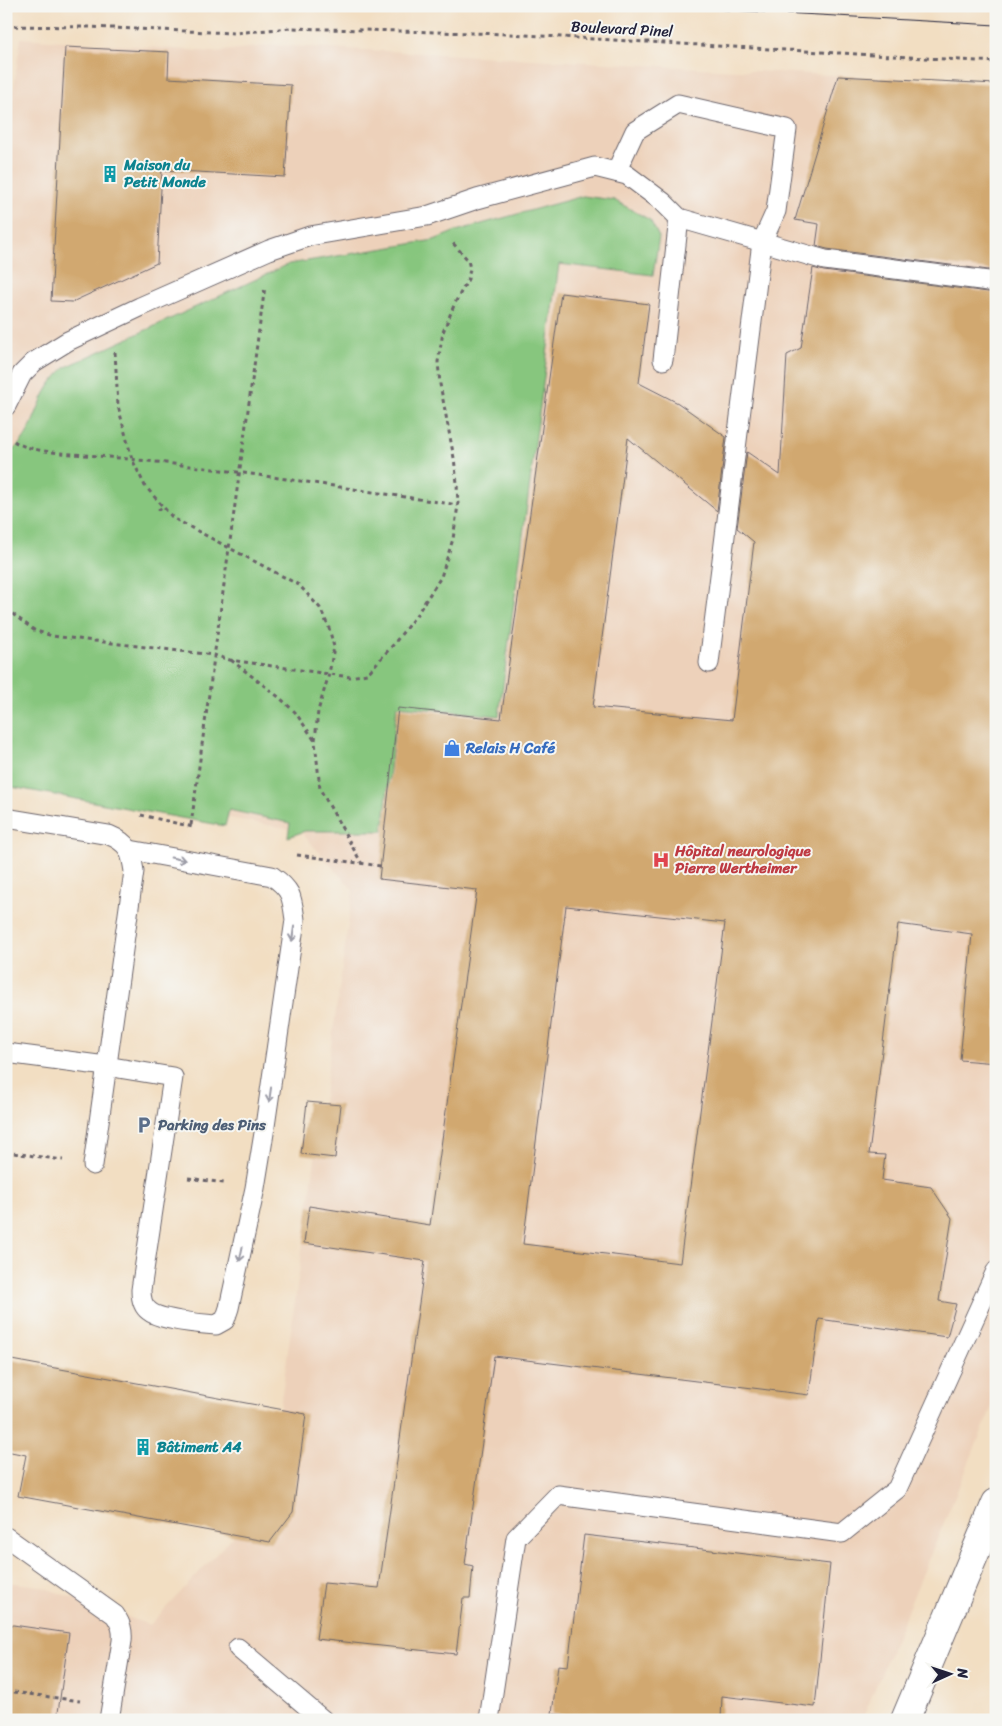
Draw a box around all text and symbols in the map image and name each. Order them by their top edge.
street label: Boulevard Pinel [570,13,674,45]
place label: Maison du Petit Monde [123,152,206,195]
building icon: Maison du Petit Monde [100,164,120,184]
place label: Relais H Café [465,735,555,761]
shop icon: Relais H Café [442,738,462,758]
place label: Hôpital neurologique Pierre Wertheimer [674,838,811,881]
hospital icon: Hôpital neurologique Pierre Wertheimer [651,850,671,870]
one-way arrow [169,854,185,864]
one-way arrow [288,925,298,941]
one-way arrow [264,1086,274,1102]
place label: Parking des Pins [158,1112,267,1138]
parking icon: Parking des Pins [134,1115,154,1135]
one-way arrow [235,1246,245,1262]
place label: Bâtiment A4 [157,1434,242,1460]
building icon: Bâtiment A4 [133,1437,153,1457]
north arrow [924,1648,974,1698]
text: N [950,1667,975,1679]

